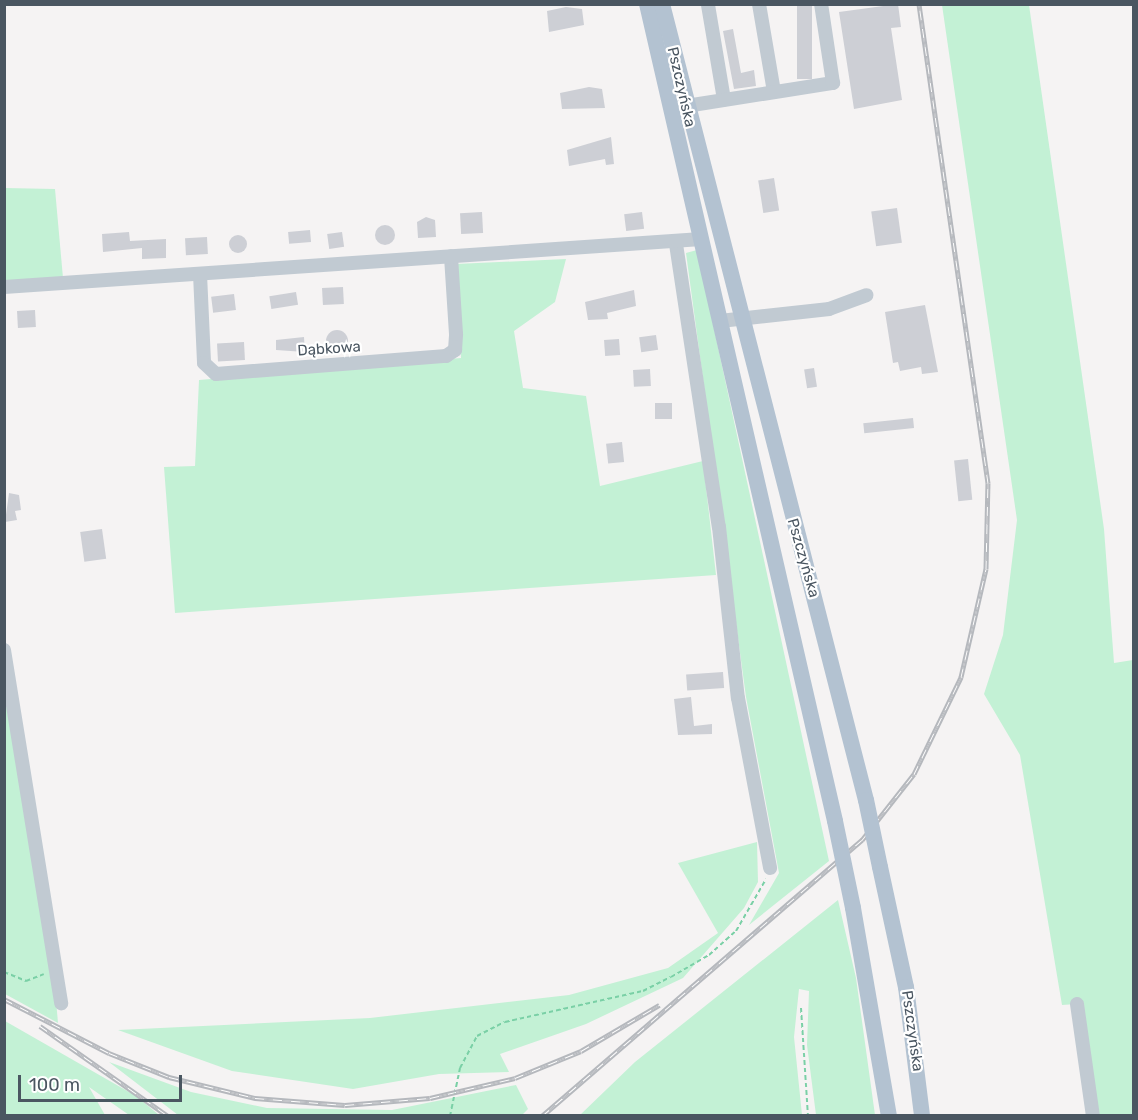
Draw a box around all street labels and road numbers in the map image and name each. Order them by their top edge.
street label: Pszczyńska [663,45,699,129]
street label: Dąbkowa [297,338,361,360]
street label: Pszczyńska [783,516,823,600]
street label: Pszczyńska [897,989,927,1073]

